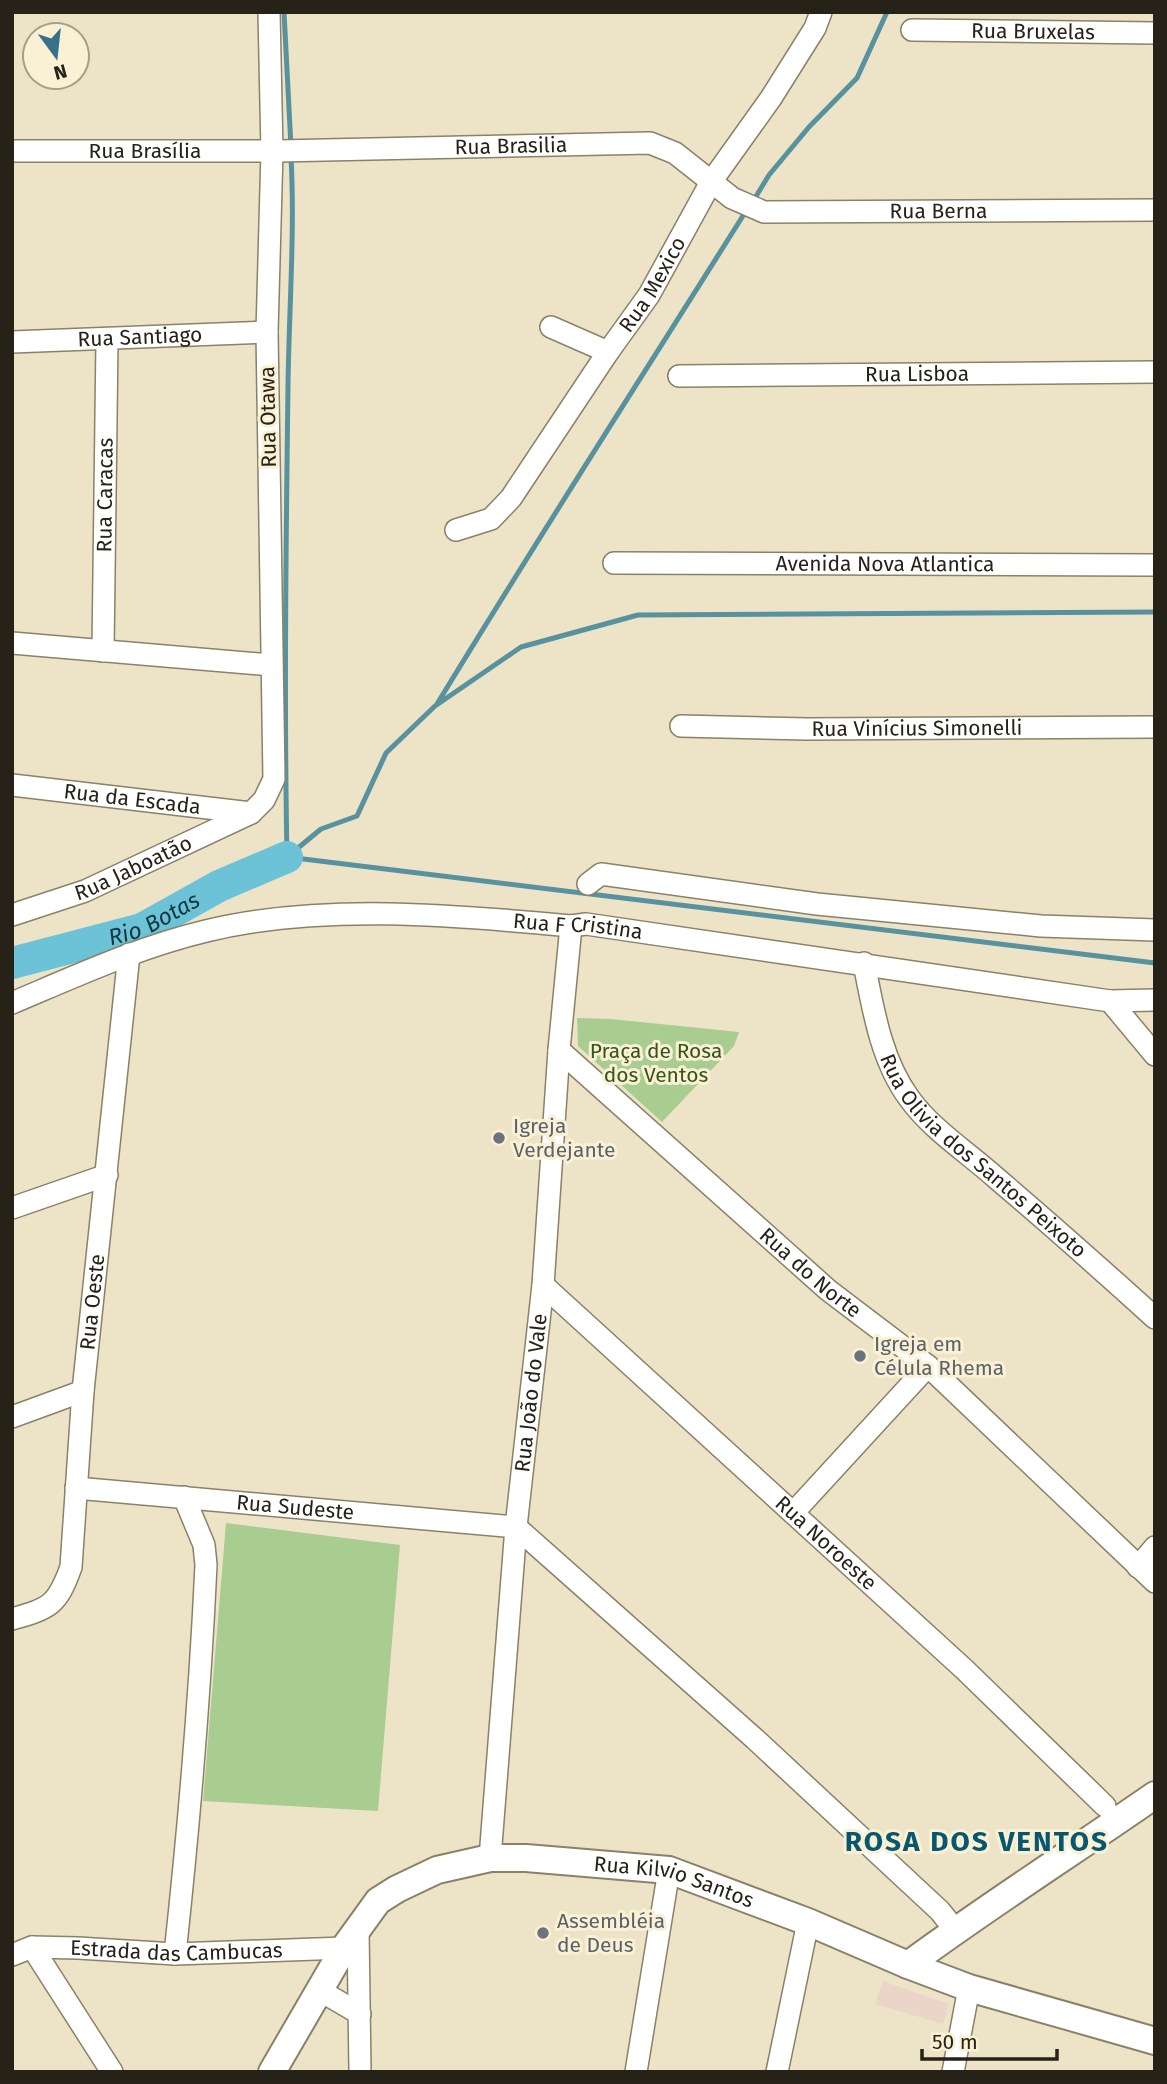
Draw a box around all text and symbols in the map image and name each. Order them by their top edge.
street label: Rua Bruxelas [971,18,1095,45]
north arrow [21,21,91,91]
text: N [51,59,69,85]
street label: Rua Brasilia [454,132,568,160]
street label: Rua Brasília [89,138,201,164]
street label: Rua Berna [889,198,988,224]
street label: Rua Mexico [613,232,691,337]
street label: Rua Santiago [77,322,203,352]
street label: Rua Lisboa [865,361,969,387]
street label: Rua Otawa [254,366,282,468]
street label: Rua Caracas [91,437,119,552]
street label: Avenida Nova Atlantica [775,551,995,577]
street label: Rua Vinícius Simonelli [811,715,1023,742]
street label: Rua da Escada [62,778,202,820]
street label: Rua Jaboatão [71,830,196,907]
water label: Rio Botas [105,886,205,951]
street label: Rua F Cristina [512,908,644,945]
park label: Praça de Rosa dos Ventos [590,1038,722,1088]
street label: Rua Olivia dos Santos Peixoto [874,1050,1092,1263]
place label: Igreja Verdejante [513,1113,615,1163]
marker: Igreja Verdejante [491,1130,507,1146]
street label: Rua do Norte [754,1222,866,1324]
street label: Rua Oeste [74,1253,110,1351]
street label: Rua João do Vale [509,1312,553,1474]
place label: Igreja em Célula Rhema [874,1331,1004,1381]
marker: Igreja em Célula Rhema [852,1348,868,1364]
street label: Rua Sudeste [235,1489,355,1526]
street label: Rua Noroeste [770,1490,882,1596]
district label: ROSA DOS VENTOS [845,1825,1109,1858]
street label: Rua Kilvio Santos [593,1851,758,1914]
place label: Assembléia de Deus [557,1908,665,1958]
marker: Assembléia de Deus [535,1925,551,1941]
street label: Estrada das Cambucas [70,1935,283,1967]
scale bar [922,2018,1057,2062]
text: 50 m [932,2029,978,2055]

